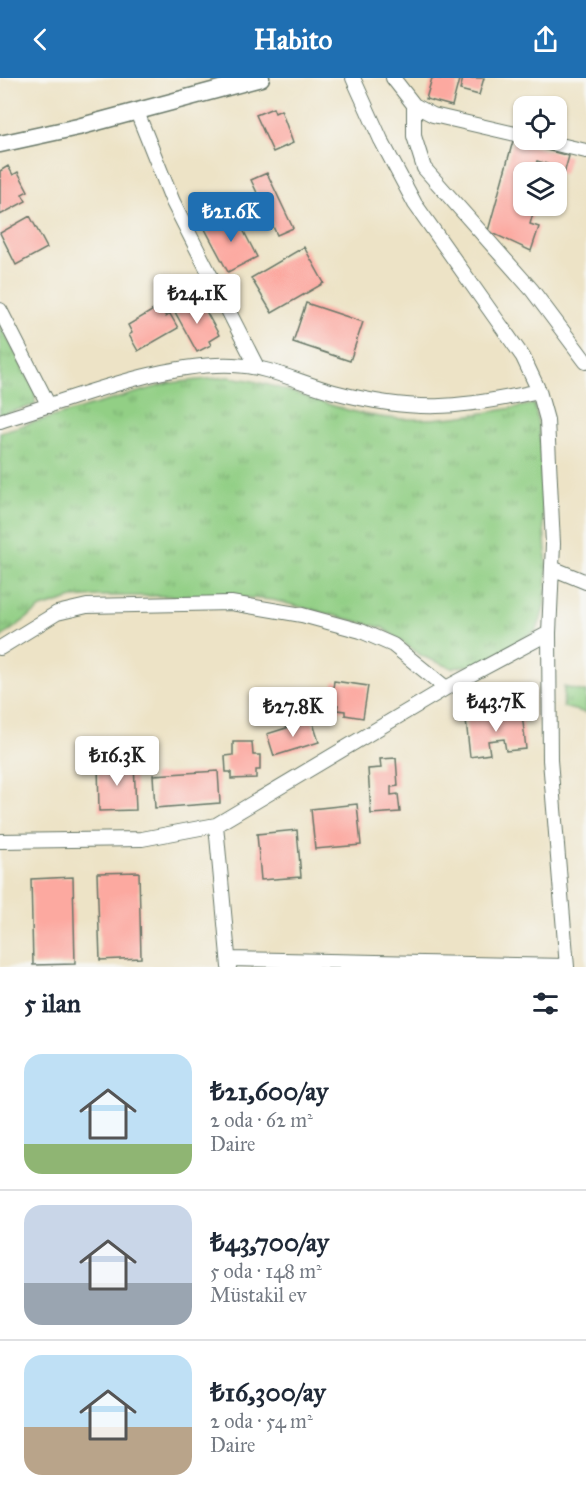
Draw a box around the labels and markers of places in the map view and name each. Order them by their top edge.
pin: ₺21.6K [182,192,280,243]
pin: ₺24.1K [148,274,246,325]
pin: ₺43.7K [447,682,545,733]
pin: ₺27.8K [244,687,342,738]
pin: ₺16.3K [68,736,166,787]

